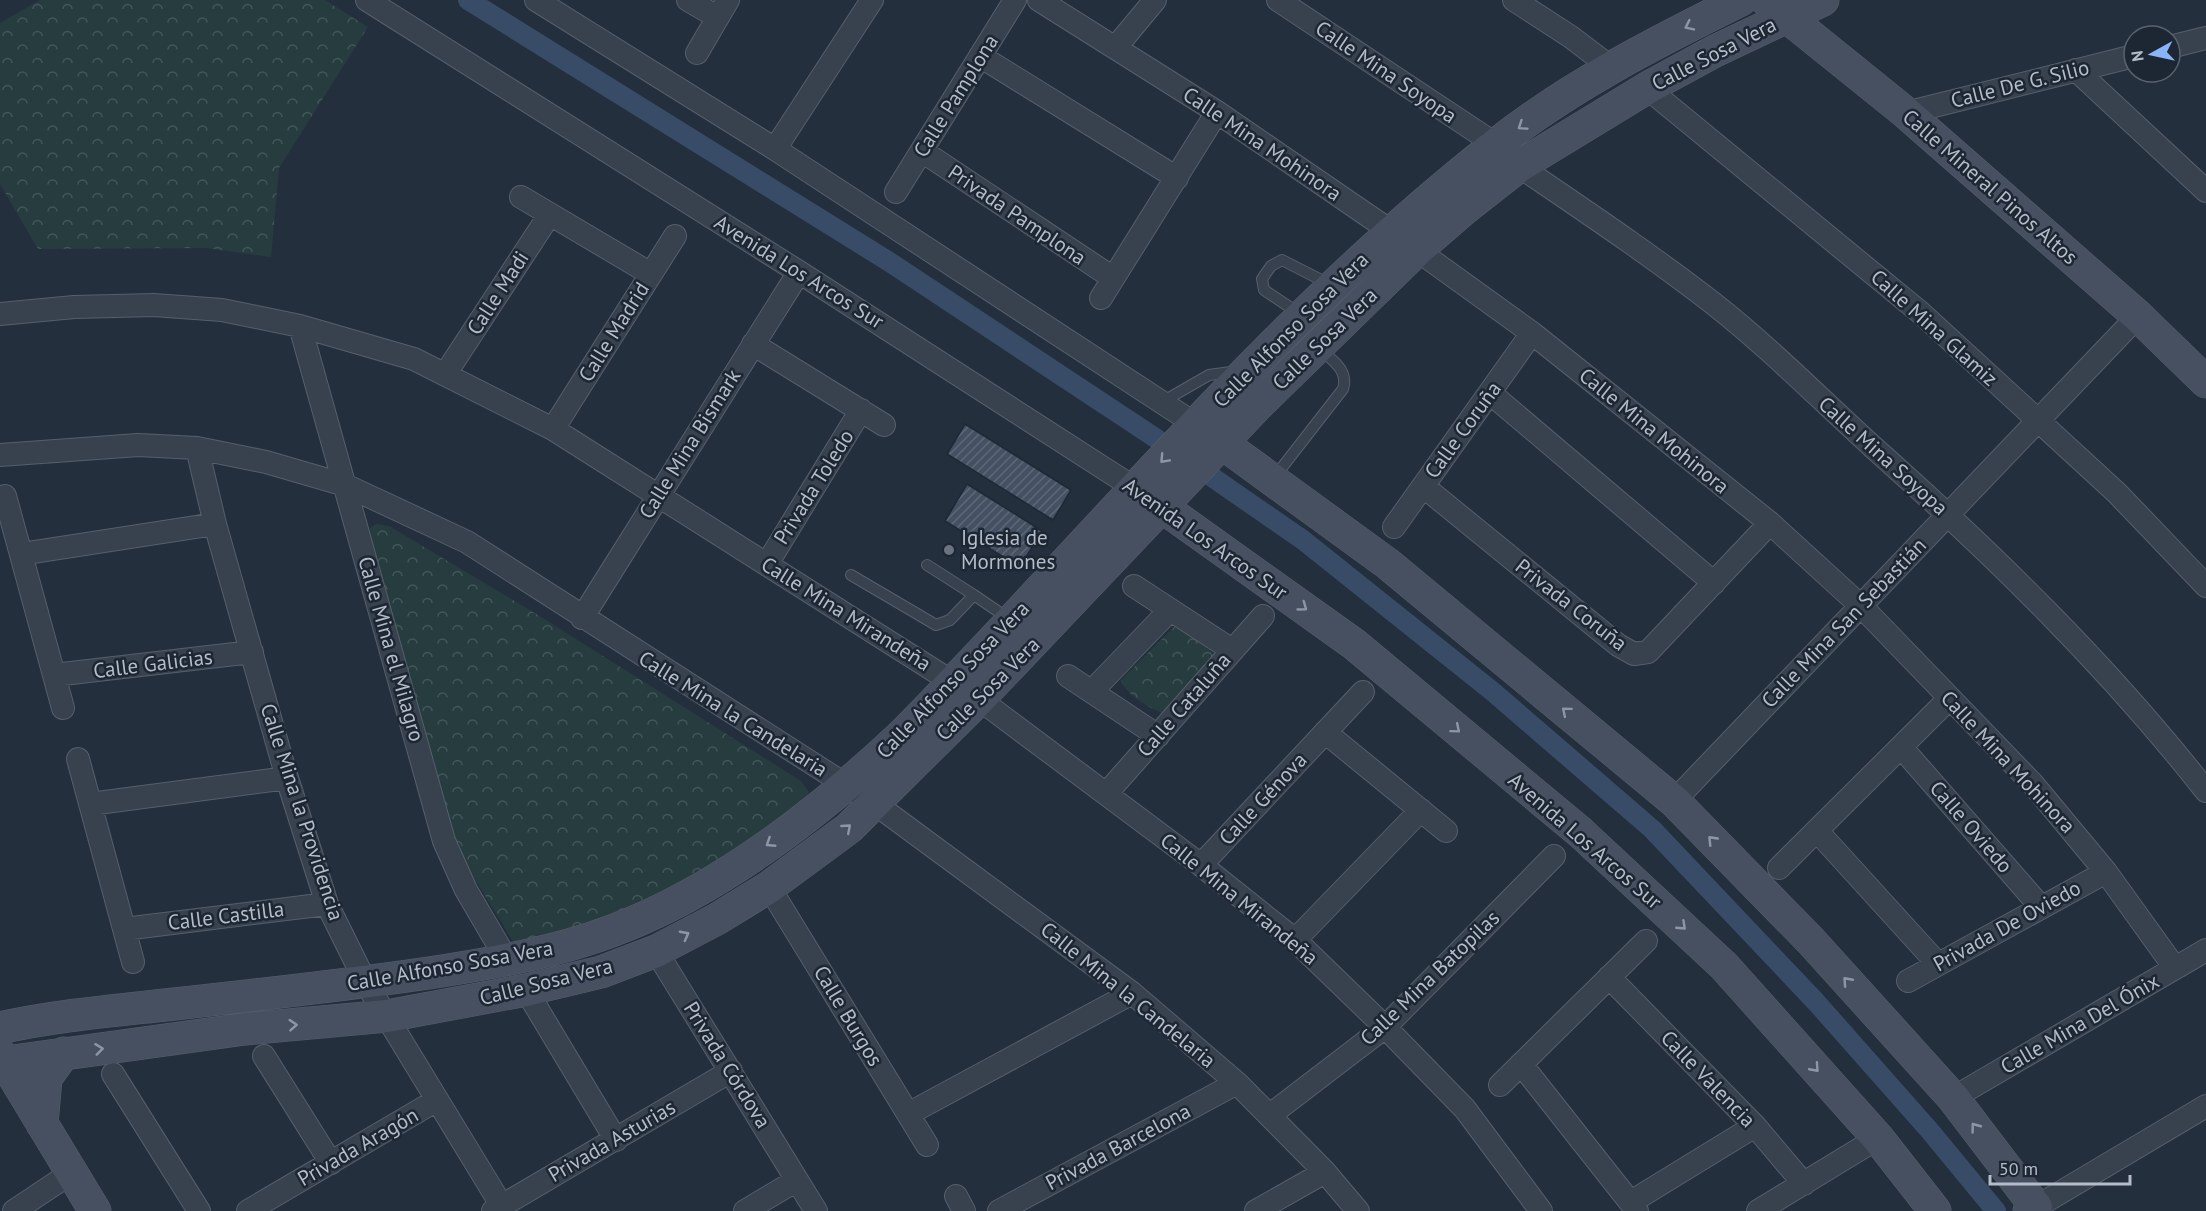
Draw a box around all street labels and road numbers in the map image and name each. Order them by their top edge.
street label: Calle Sosa Vera [1647,11,1781,96]
street label: Calle Mina Soyopa [1310,14,1462,129]
street label: Calle Pamplona [907,29,1004,162]
street label: Calle De G. Silio [1948,53,2092,114]
street label: Calle Mina Mohinora [1178,80,1347,207]
street label: Calle Mineral Pinos Altos [1897,103,2084,270]
street label: Privada Pamplona [943,158,1091,271]
street label: Avenida Los Arcos Sur [709,208,889,335]
street label: Calle Madi [461,246,535,340]
street label: Calle Alfonso Sosa Vera [1207,246,1374,413]
street label: Calle Mina Glamiz [1865,263,2003,392]
street label: Calle Madrid [572,277,655,387]
street label: Calle Sosa Vera [1266,282,1383,396]
street label: Calle Mina Mohinora [1574,362,1735,500]
street label: Calle Mina Bismark [633,364,747,524]
street label: Calle Coruña [1418,376,1507,484]
street label: Calle Mina Soyopa [1813,390,1954,521]
street label: Privada Toledo [768,424,860,549]
street label: Avenida Los Arcos Sur [1118,472,1293,606]
street label: Calle Mina San Sebastián [1755,532,1932,713]
street label: Calle Mina Mirandeña [756,550,936,677]
street label: Calle Mina el Milagro [352,553,431,744]
street label: Privada Coruña [1510,553,1633,657]
street label: Calle Alfonso Sosa Vera [870,595,1035,764]
street label: Calle Sosa Vera [930,631,1045,746]
street label: Calle Galicias [92,643,214,684]
street label: Calle Mina la Candelaria [634,644,833,783]
street label: Calle Cataluña [1131,647,1236,762]
street label: Calle Mina Mohinora [1935,685,2082,839]
street label: Calle Mina la Providencia [255,700,350,924]
street label: Calle Génova [1213,747,1312,851]
street label: Avenida Los Arcos Sur [1503,766,1668,915]
street label: Calle Oviedo [1924,775,2019,878]
street label: Calle Mina Mirandeña [1155,827,1324,971]
street label: Privada De Oviedo [1928,874,2085,977]
street label: Calle Castilla [166,895,286,936]
street label: Calle Mina Batopilas [1354,904,1505,1051]
street label: Calle Mina la Candelaria [1035,916,1221,1074]
street label: Calle Alfonso Sosa Vera [345,934,555,997]
street label: Calle Sosa Vera [477,952,615,1011]
street label: Calle Burgos [808,960,889,1071]
street label: Calle Mina Del Ónix [1996,967,2164,1080]
street label: Privada Córdova [678,996,777,1133]
street label: Calle Valencia [1655,1024,1762,1133]
street label: Privada Asturias [543,1093,680,1188]
street label: Privada Barcelona [1041,1097,1195,1196]
street label: Privada Aragón [293,1101,423,1192]

